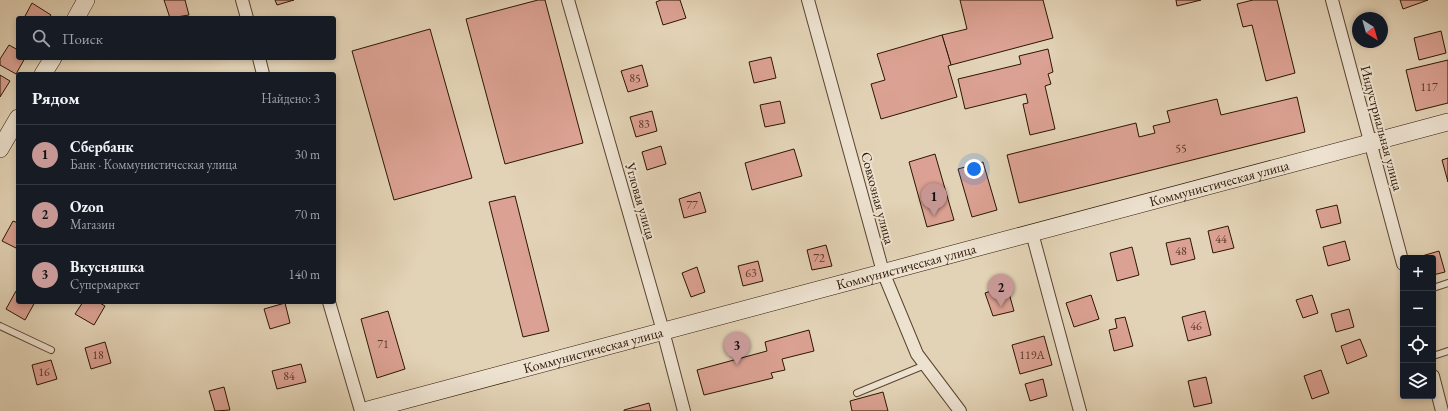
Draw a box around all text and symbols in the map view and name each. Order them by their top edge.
north arrow [1352,12,1388,48]
search box [16,16,336,60]
icon: search [30,27,52,49]
text: Поиск [62,29,103,48]
street label: Индустриальная улица [1357,63,1408,193]
house number: 85 [629,70,641,86]
house number: 117 [1420,79,1438,95]
text: Рядом [32,87,80,109]
text: Найдено: 3 [261,90,320,107]
house number: 83 [638,116,650,132]
text: Сбербанк [70,137,134,156]
house number: 55 [1175,140,1187,156]
text: 1 [42,146,48,163]
text: 30 m [295,146,320,163]
street label: Совхозная улица [857,150,899,247]
text: Банк · Коммунистическая улица [70,156,237,173]
street label: Коммунистическая улица [1147,156,1291,210]
street label: Угловая улица [621,159,661,242]
your location [964,159,984,179]
pin: 1 [921,183,947,216]
text: Ozon [70,197,104,216]
house number: 77 [686,197,698,213]
text: 2 [42,206,48,223]
text: 70 m [295,206,320,223]
text: Магазин [70,216,115,233]
house number: 44 [1215,231,1227,247]
street label: Коммунистическая улица [834,239,978,294]
house number: 48 [1175,243,1187,259]
house number: 72 [813,250,825,266]
map controls [1400,255,1436,399]
button: + [1400,255,1436,291]
text: Вкусняшка [70,257,144,276]
house number: 63 [745,265,757,281]
text: 3 [42,266,48,283]
text: 140 m [289,266,320,283]
pin: 2 [988,274,1014,307]
text: Супермаркет [70,276,140,293]
button: − [1400,291,1436,327]
house number: 46 [1190,318,1202,334]
street label: Коммунистическая улица [521,323,665,377]
button: locate [1400,327,1436,363]
pin: 3 [724,332,750,365]
house number: 71 [377,336,389,352]
house number: 18 [92,347,104,363]
house number: 119А [1019,347,1045,363]
button: layers [1400,363,1436,399]
house number: 16 [38,364,50,380]
house number: 84 [283,368,295,384]

